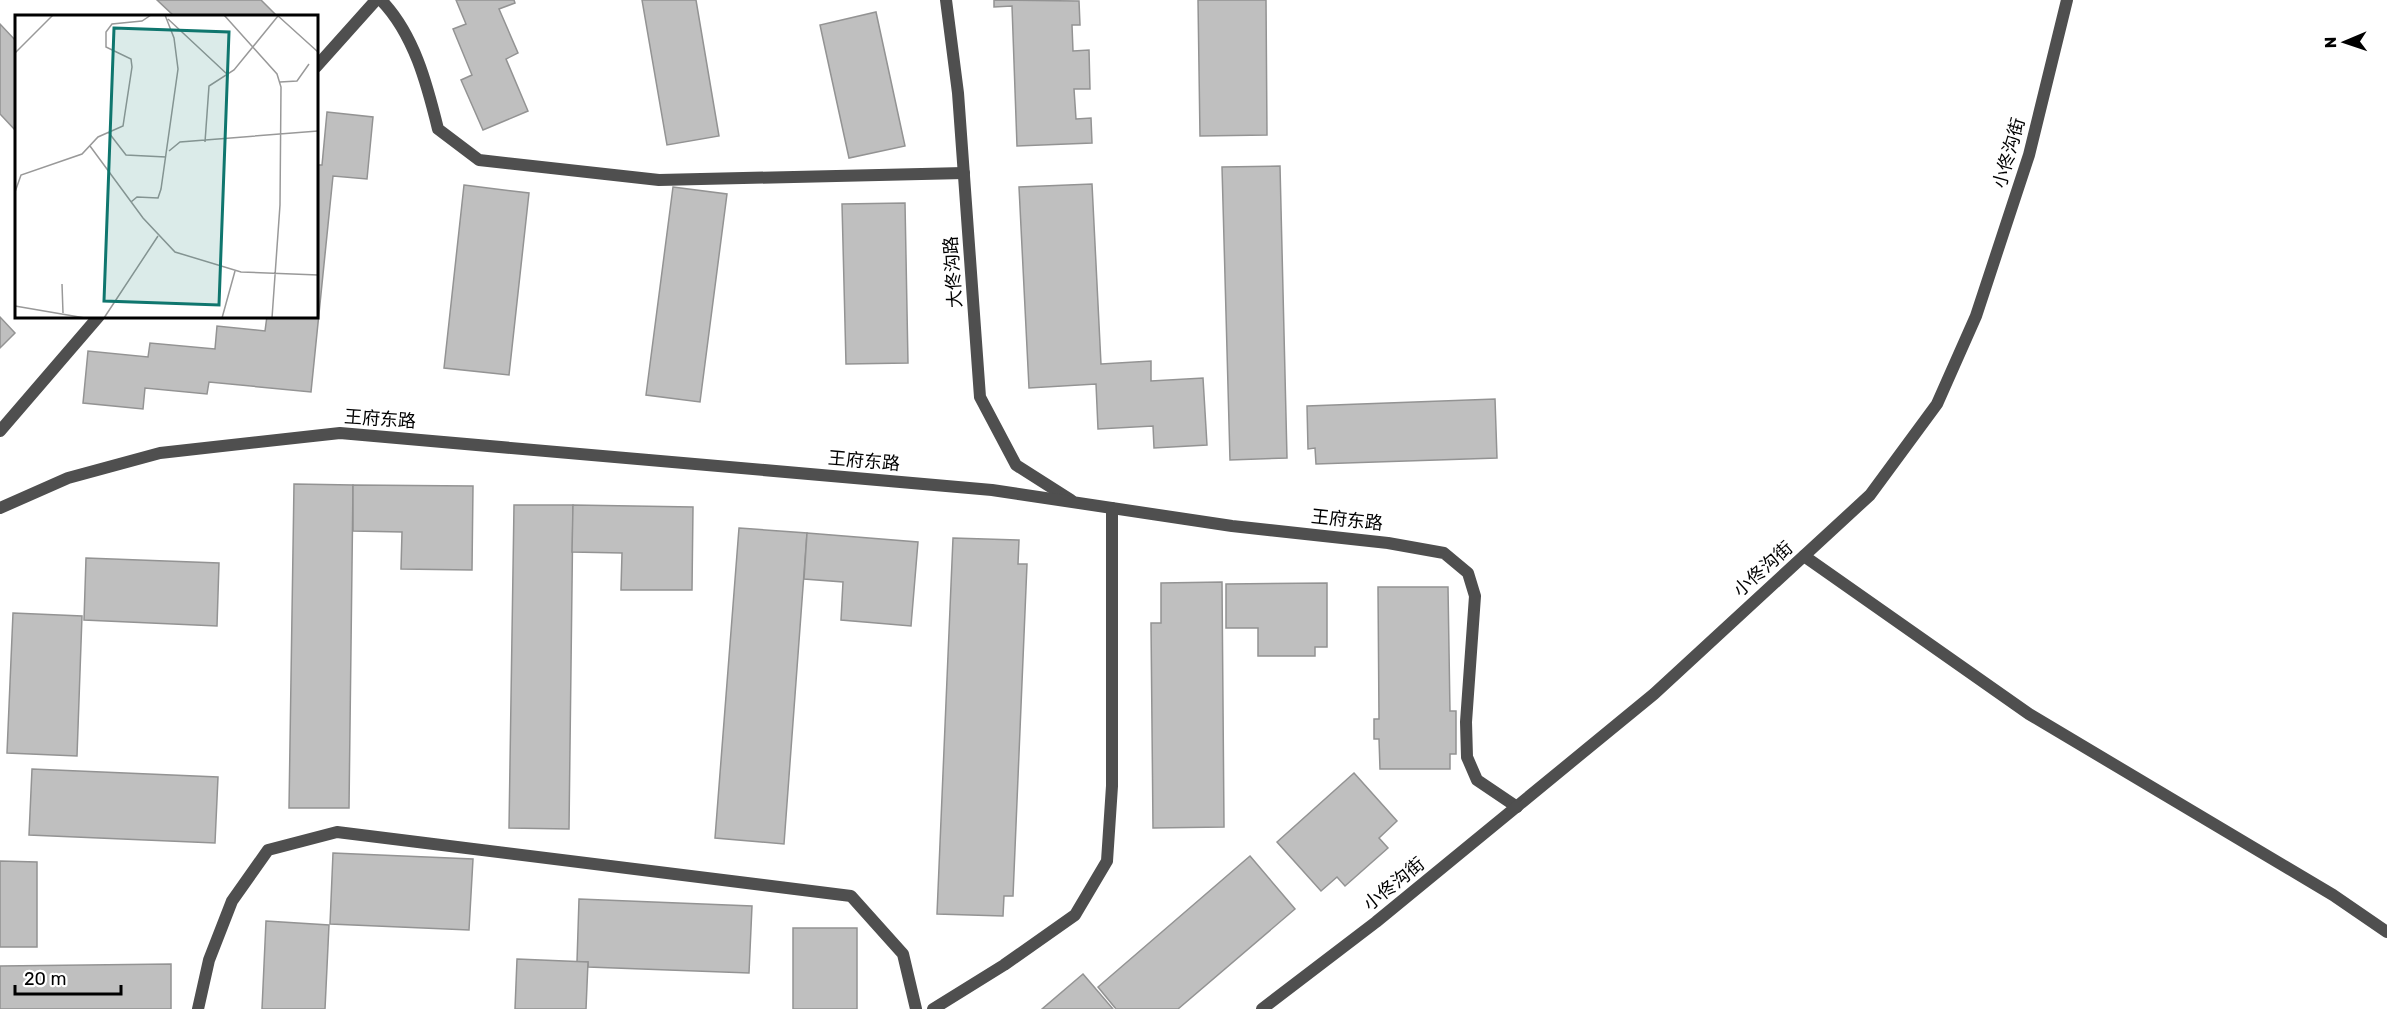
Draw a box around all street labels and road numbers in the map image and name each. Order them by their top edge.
street label: 小佟沟街 [1989,115,2029,191]
street label: 大佟沟路 [940,235,966,309]
street label: 王府东路 [343,406,417,432]
street label: 王府东路 [827,447,901,475]
street label: 王府东路 [1310,505,1384,535]
street label: 小佟沟街 [1729,537,1797,601]
street label: 小佟沟街 [1359,853,1429,915]

